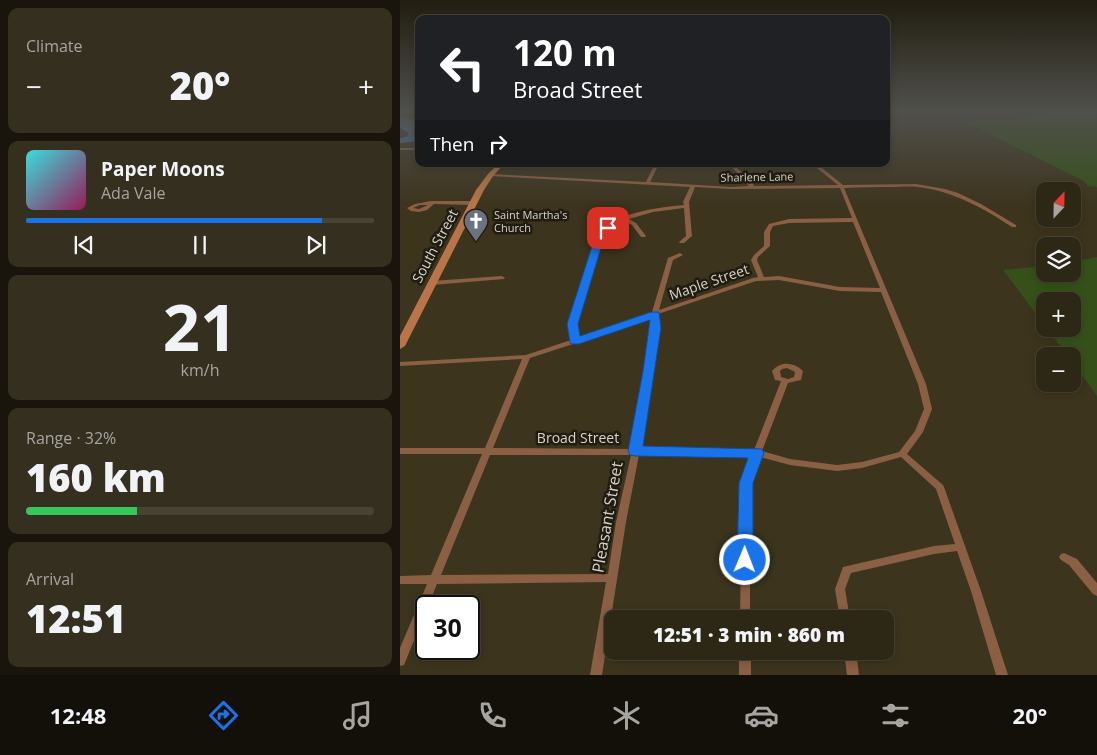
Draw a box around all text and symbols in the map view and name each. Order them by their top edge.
text: 120 m [513,29,617,76]
text: Climate [26,35,83,57]
icon: left [430,35,495,100]
text: 20° [170,59,230,111]
text: − [26,67,42,105]
text: + [358,67,374,105]
text: Broad Street [513,74,642,104]
icon: right [484,130,512,158]
text: Then [430,131,474,157]
text: Paper Moons [101,156,225,182]
street label: Sharlene Lane [720,168,794,185]
text: Ada Vale [101,182,165,204]
north arrow [1036,182,1081,228]
map controls [1036,182,1081,392]
street label: South Street [407,206,462,286]
place label: Saint Martha's Church [494,207,567,235]
pin [587,207,629,249]
church icon: Saint Martha's Church [463,208,489,242]
icon: arrive [594,214,622,242]
icon: previous [70,231,98,259]
icon: pause [186,231,214,259]
icon: next [302,231,330,259]
button: layers [1036,237,1081,282]
street label: Maple Street [666,259,751,304]
text: 21 [163,282,237,370]
button: + [1036,292,1081,337]
button: − [1036,347,1081,392]
text: km/h [181,359,219,381]
text: Range · 32% [26,427,116,449]
street label: Broad Street [537,428,619,447]
text: 160 km [26,451,166,503]
street label: Pleasant Street [586,459,628,574]
position arrow [718,533,770,585]
text: Arrival [26,568,74,590]
text: 12:51 [26,592,126,644]
speed limit sign: 30 [415,595,480,660]
text: 12:51 · 3 min · 860 m [653,622,845,648]
icon: directions [206,698,241,733]
icon: music [340,698,375,733]
icon: phone [475,698,510,733]
icon: climate [609,698,644,733]
icon: car [744,698,779,733]
icon: filters [878,698,913,733]
text: 12:48 [50,700,106,730]
text: 20° [1013,700,1047,730]

